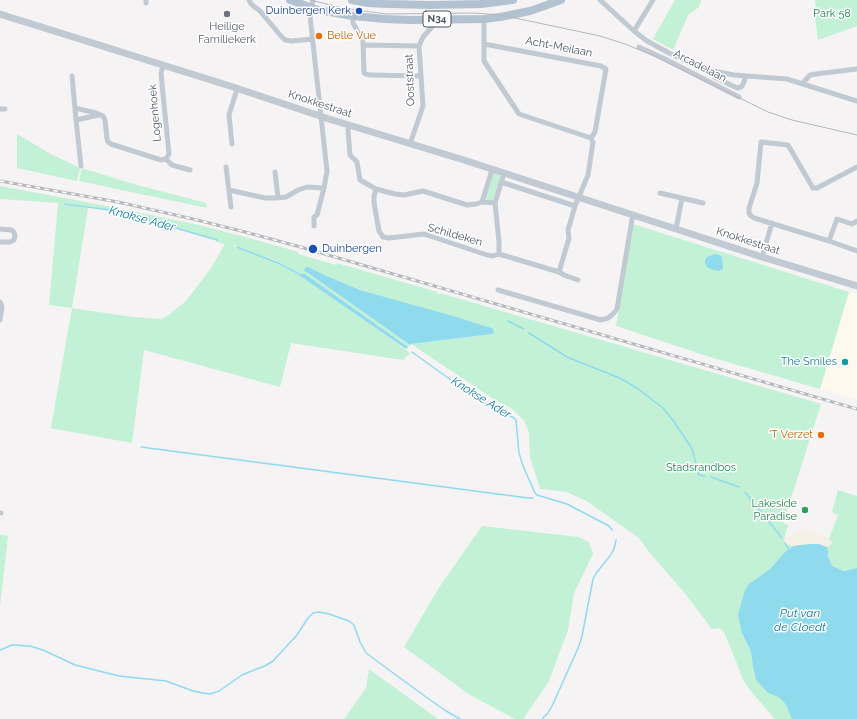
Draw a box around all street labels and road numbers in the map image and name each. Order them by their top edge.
road number: N34 [423,11,451,27]
street label: Acht-Meilaan [524,34,594,60]
street label: Arcadelaan [671,47,729,85]
street label: Ooststraat [402,54,418,106]
street label: Logenhoek [146,84,164,142]
street label: Knokkestraat [286,87,354,121]
street label: Schildeken [426,221,484,249]
street label: Knokkestraat [714,224,782,258]

